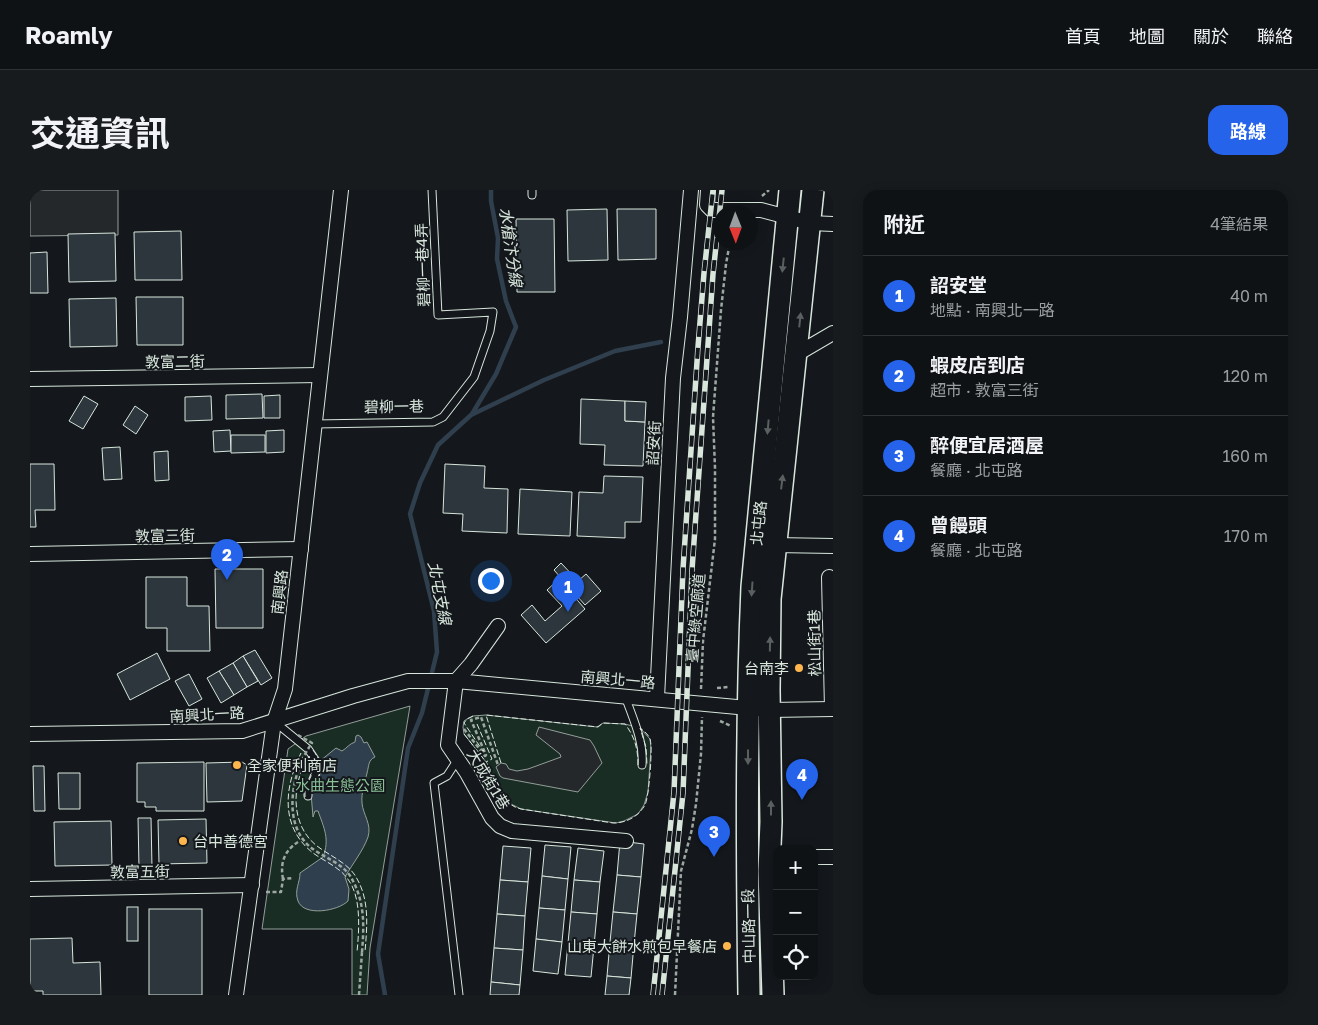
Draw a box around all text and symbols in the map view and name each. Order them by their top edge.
text: Roamly [25,20,113,49]
text: 首頁 [1065,25,1101,47]
text: 地圖 [1129,25,1165,47]
text: 關於 [1193,25,1229,47]
text: 聯絡 [1257,25,1293,47]
button: 路線 [1208,105,1288,155]
text: 交通資訊 [30,112,170,154]
north arrow [713,205,758,250]
water label: 水槍汴分線 [496,206,527,290]
text: 附近 [883,211,925,237]
text: 4筆結果 [1210,214,1268,234]
street label: 碧柳一巷4弄 [412,223,432,307]
one-way arrow [779,258,787,274]
text: 詔安堂 [930,273,987,296]
text: 1 [895,286,903,306]
text: 40 m [1230,286,1268,306]
text: 地點 · 南興北一路 [930,300,1055,320]
one-way arrow [796,312,804,328]
street label: 敦富二街 [145,351,205,371]
text: 蝦皮店到店 [930,353,1025,376]
text: 2 [894,366,904,386]
text: 120 m [1223,366,1268,386]
text: 超市 · 敦富三街 [930,380,1039,400]
street label: 碧柳一巷 [364,396,424,416]
one-way arrow [763,419,771,435]
street label: 詔安街 [643,420,663,466]
text: 醉便宜居酒屋 [930,433,1044,456]
text: 3 [894,446,904,466]
text: 160 m [1222,446,1268,466]
text: 餐廳 · 北屯路 [930,460,1023,480]
one-way arrow [778,474,786,490]
street label: 北屯路 [747,500,769,546]
text: 曾饅頭 [930,513,987,536]
street label: 敦富三街 [135,525,195,545]
text: 4 [894,526,904,546]
text: 170 m [1224,526,1268,546]
pin: 2 [211,539,243,580]
text: 餐廳 · 北屯路 [930,540,1023,560]
water label: 北屯支線 [424,560,456,628]
your location [478,568,504,594]
street label: 南興路 [268,569,290,615]
pin: 1 [552,571,584,612]
street label: 臺中綠空廊道 [682,572,708,664]
one-way arrow [747,581,755,597]
street label: 松山街1巷 [804,609,824,677]
one-way arrow [766,636,774,652]
place label: 台南李 [744,659,789,677]
marker: 台南李 [793,662,805,674]
street label: 南興北一路 [580,667,656,691]
street label: 南興北一路 [169,703,245,725]
street label: 大成街1巷 [464,746,514,812]
one-way arrow [744,749,752,765]
place label: 全家便利商店 [247,756,337,774]
marker: 全家便利商店 [231,759,243,771]
pin: 4 [786,759,818,800]
park label: 水曲生態公園 [295,776,385,794]
one-way arrow [767,800,775,816]
pin: 3 [698,816,730,857]
place label: 台中善德宮 [193,832,268,850]
marker: 台中善德宮 [177,835,189,847]
map controls [773,845,818,980]
button: + [773,845,818,890]
street label: 敦富五街 [110,861,170,881]
street label: 中山路一段 [738,888,758,964]
button: − [773,890,818,935]
button: locate [773,935,818,980]
place label: 山東大餅水煎包早餐店 [567,937,717,955]
marker: 山東大餅水煎包早餐店 [721,940,733,952]

